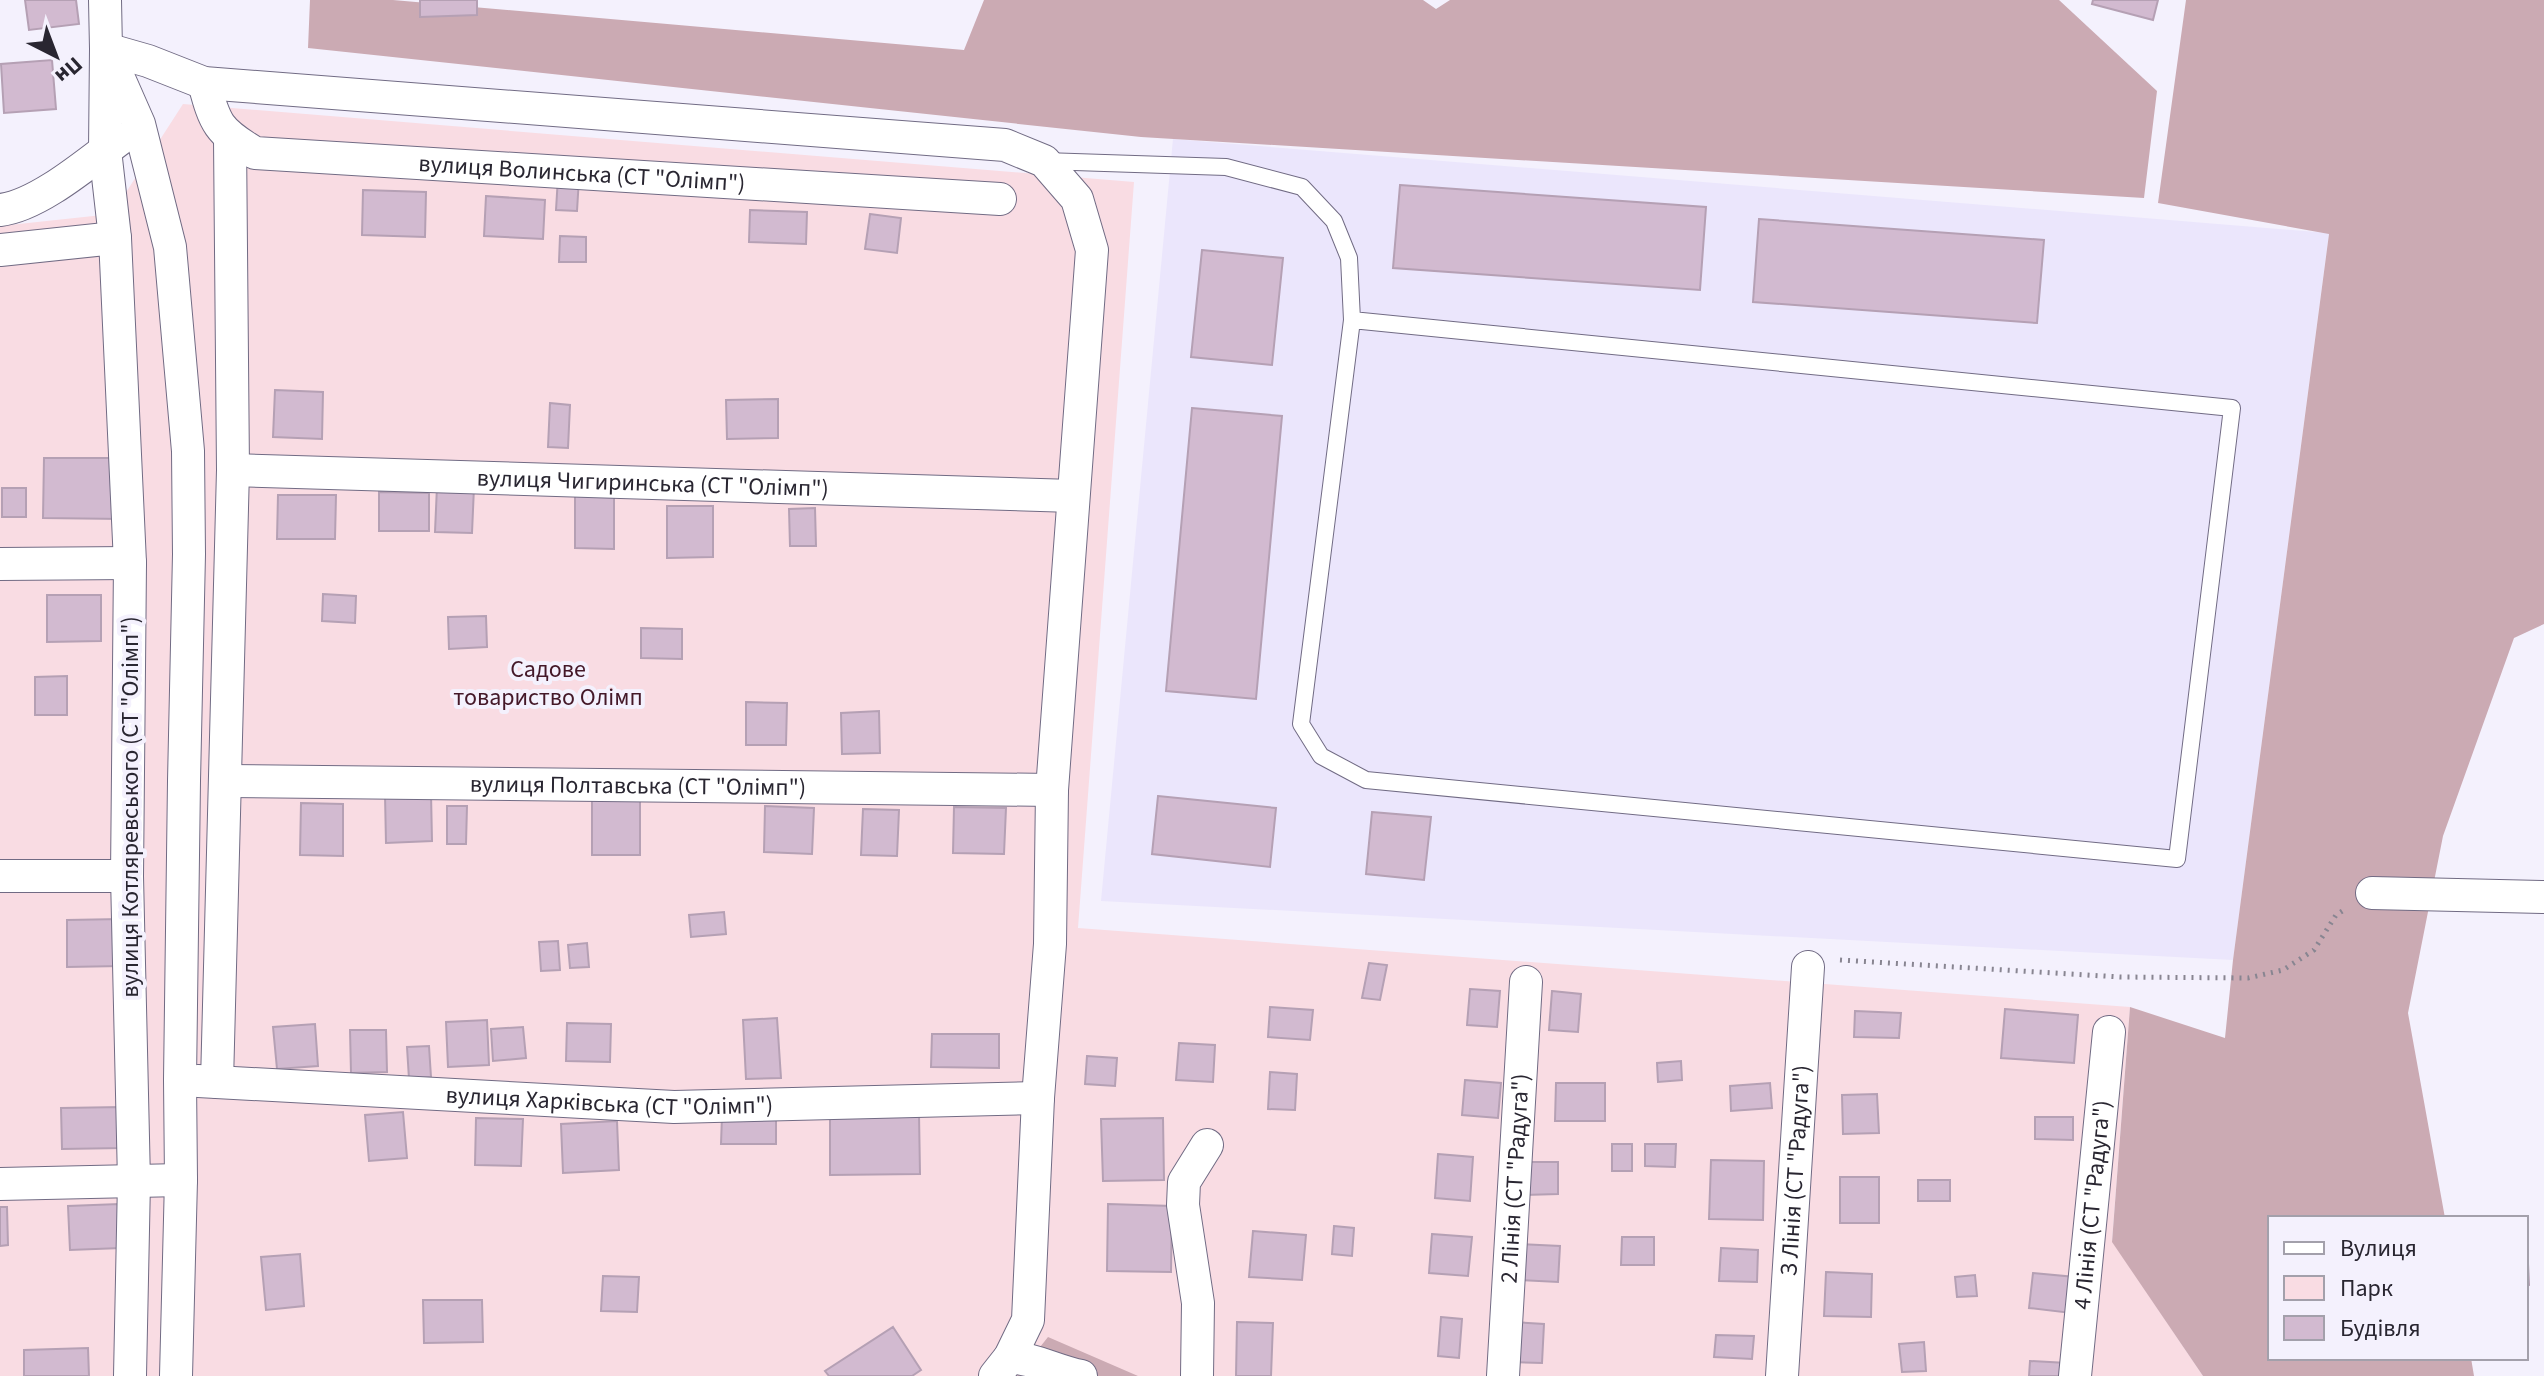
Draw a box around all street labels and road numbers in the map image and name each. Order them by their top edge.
street label: вулиця Волинська (СТ "Олімп") [418,146,746,201]
street label: вулиця Чигиринська (СТ "Олімп") [476,460,829,506]
street label: вулиця Котляревського (СТ "Олімп") [113,616,148,998]
street label: вулиця Полтавська (СТ "Олімп") [470,766,806,805]
street label: З Лінія (СТ "Радуга") [1771,1064,1819,1277]
street label: 2 Лінія (СТ "Радуга") [1491,1072,1538,1284]
street label: вулиця Харківська (СТ "Олімп") [445,1077,774,1125]
street label: 4 Лінія (СТ "Радуга") [2064,1099,2120,1311]

